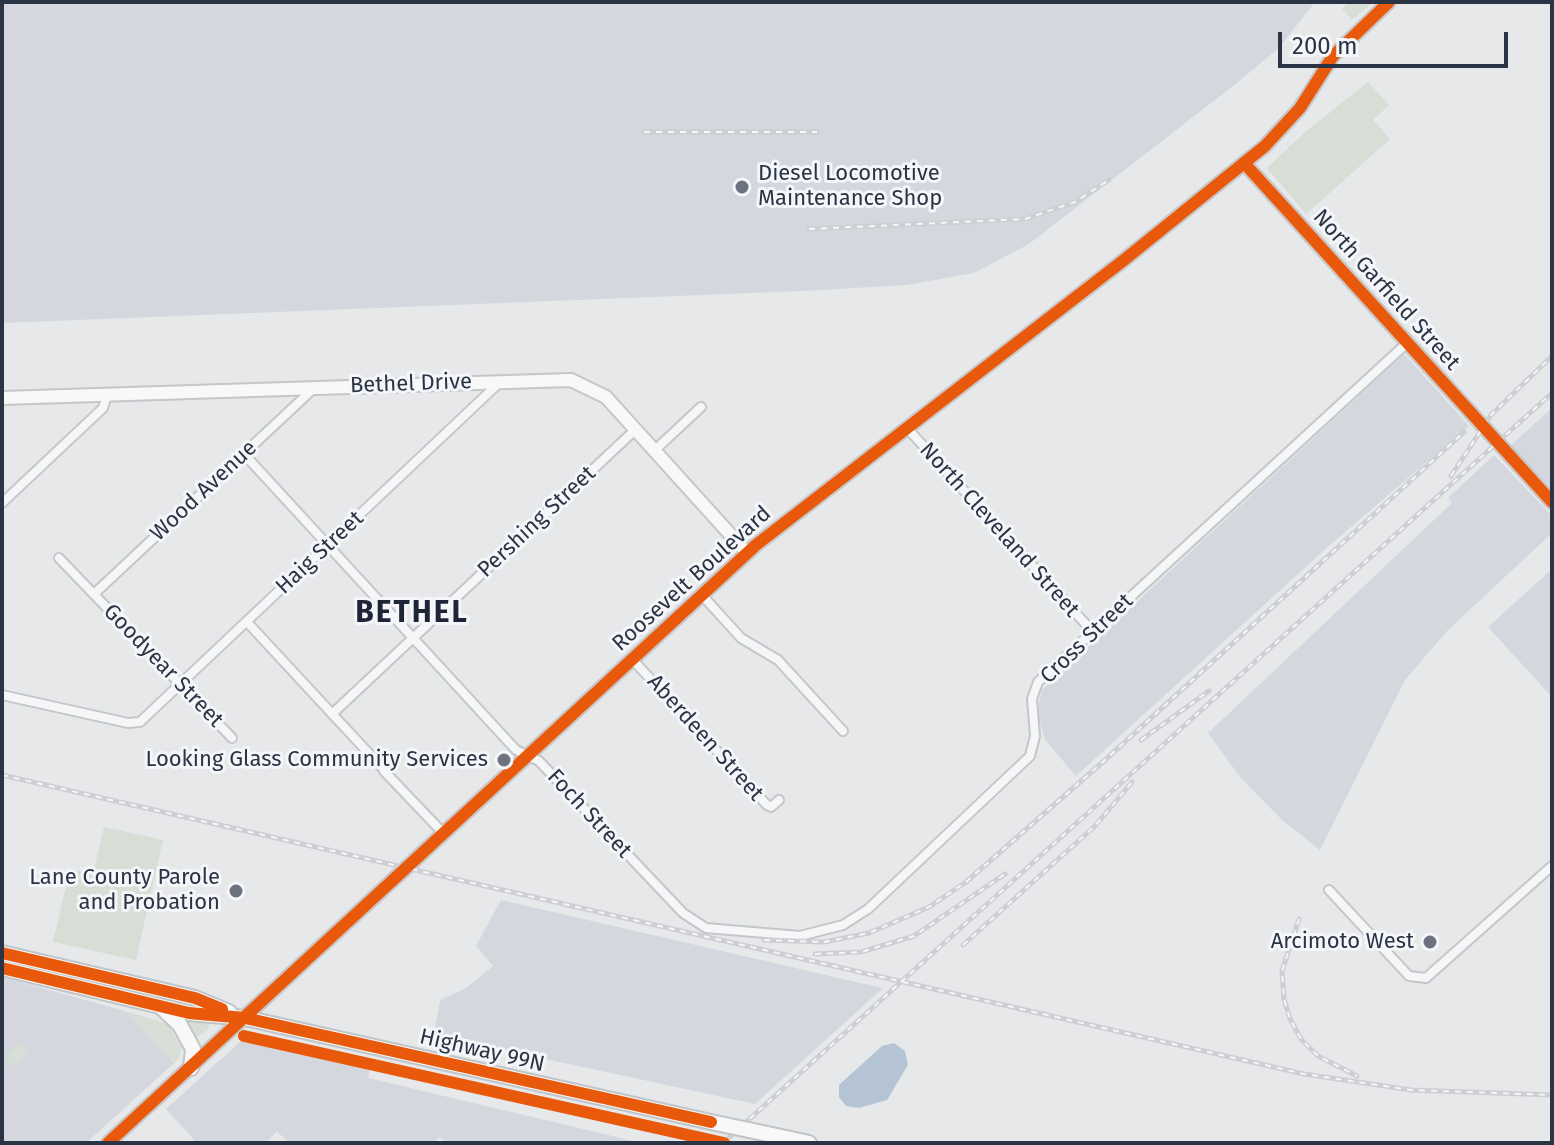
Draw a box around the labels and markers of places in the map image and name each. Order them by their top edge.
place label: Diesel Locomotive Maintenance Shop [758,161,942,212]
marker: Diesel Locomotive Maintenance Shop [733,178,751,196]
place label: Looking Glass Community Services [145,747,488,773]
marker: Looking Glass Community Services [495,751,513,769]
place label: Lane County Parole and Probation [29,865,220,916]
marker: Lane County Parole and Probation [227,882,245,900]
place label: Arcimoto West [1271,929,1414,955]
marker: Arcimoto West [1421,933,1439,951]

